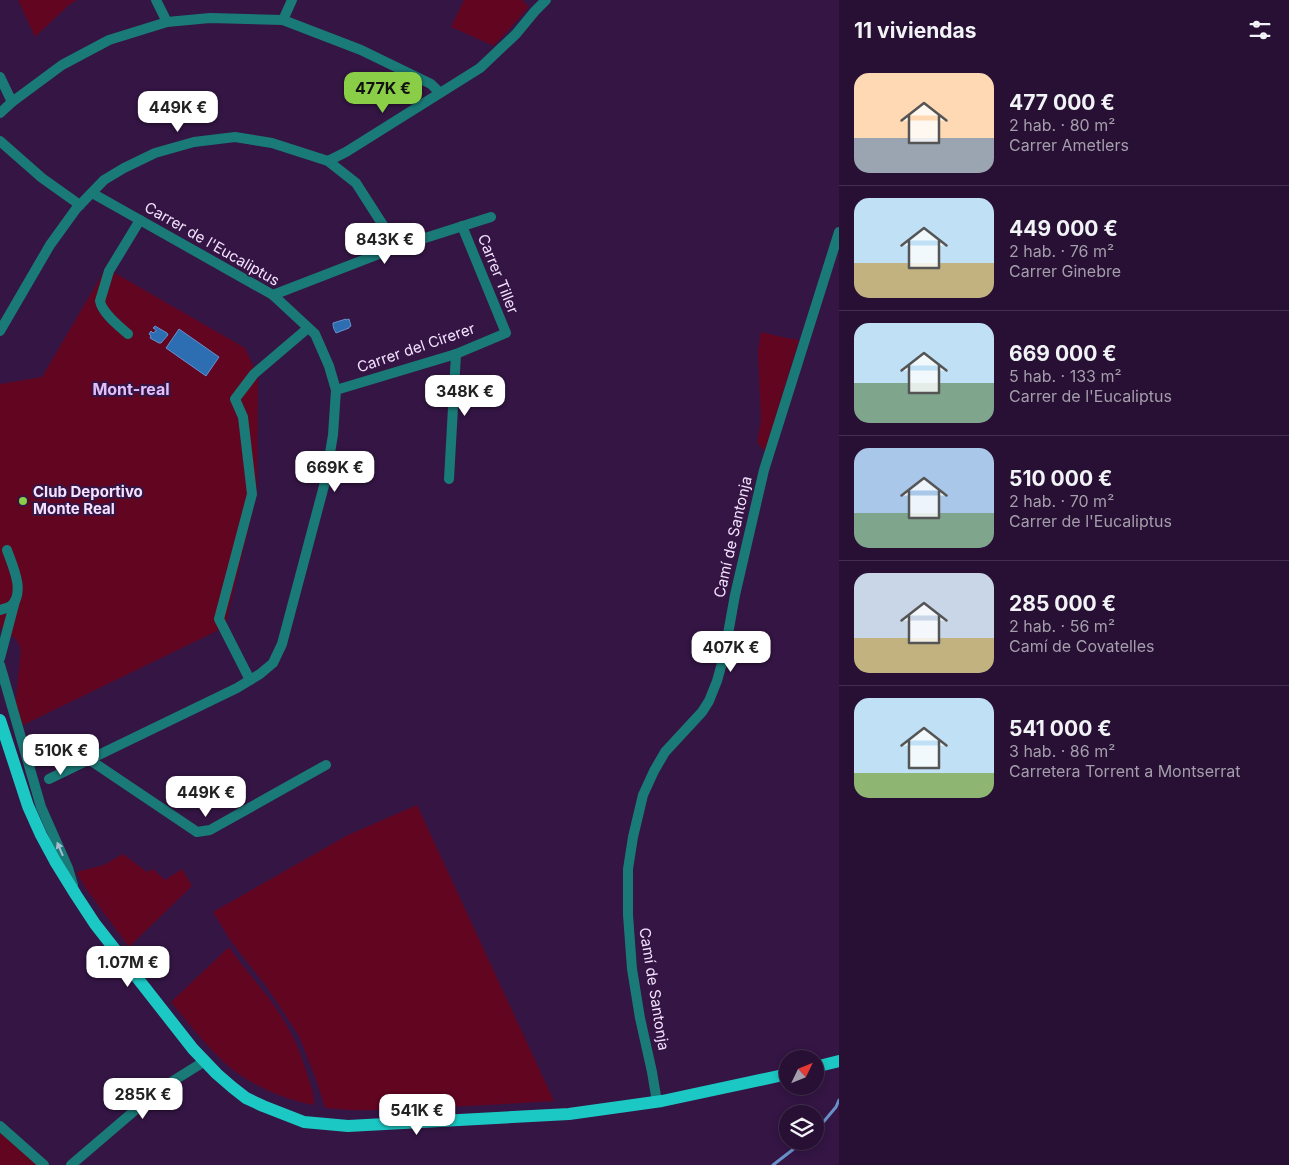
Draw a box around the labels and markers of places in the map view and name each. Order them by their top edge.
pin: 477K € [342,72,424,114]
pin: 449K € [137,90,219,133]
pin: 843K € [344,222,426,265]
pin: 348K € [424,374,506,417]
pin: 669K € [294,450,376,493]
place label: Club Deportivo Monte Real [33,482,143,518]
marker: Club Deportivo Monte Real [17,495,29,507]
pin: 407K € [690,630,772,673]
pin: 510K € [20,734,102,776]
pin: 449K € [165,776,247,818]
pin: 1.07M € [82,946,174,988]
pin: 285K € [102,1078,184,1120]
pin: 541K € [376,1094,458,1136]

